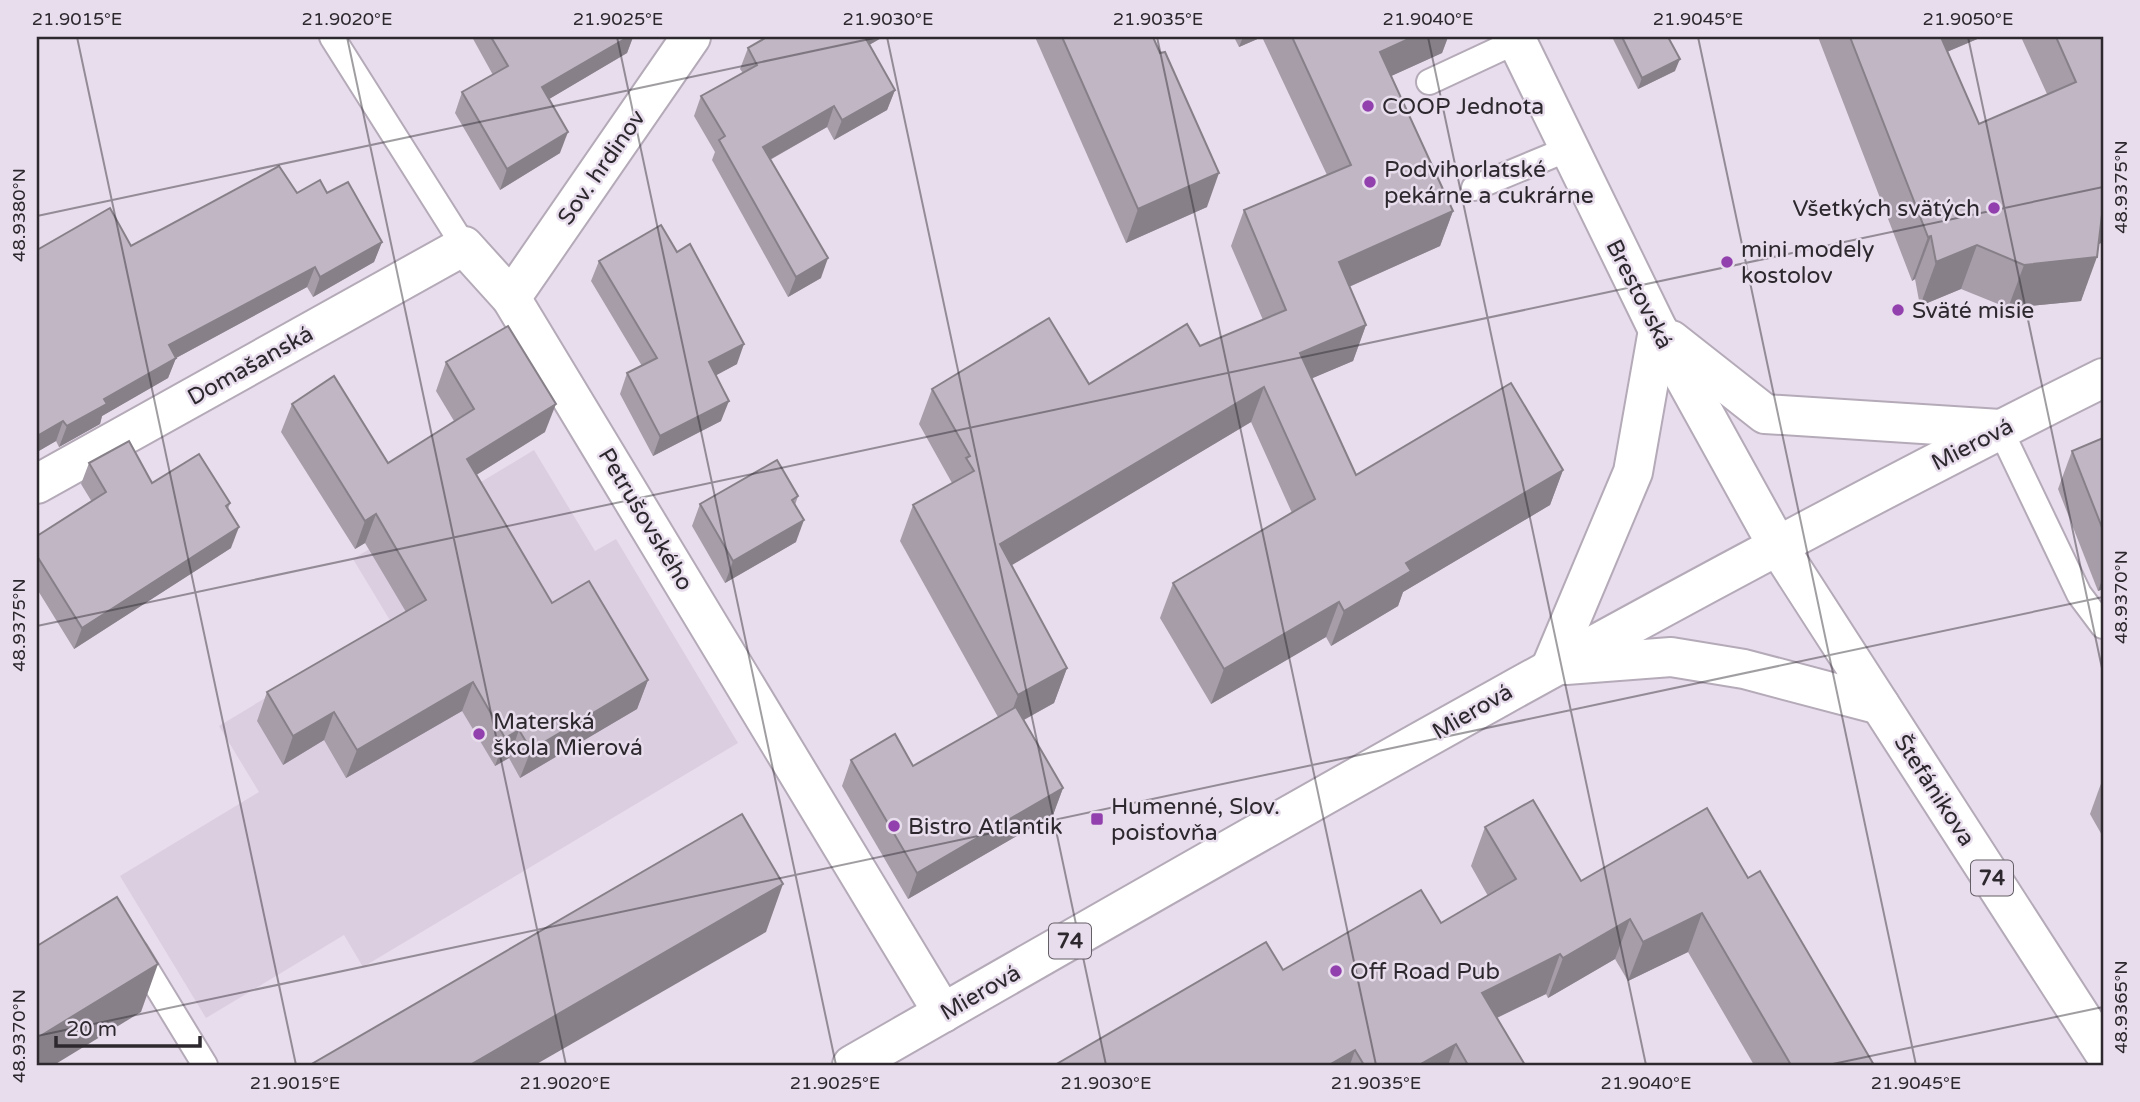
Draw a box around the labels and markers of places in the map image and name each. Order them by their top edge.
place label: COOP Jednota [1382,93,1544,121]
marker: COOP Jednota [1360,98,1376,114]
place label: Podvihorlatské pekárne a cukrárne [1384,156,1594,210]
marker: Podvihorlatské pekárne a cukrárne [1362,174,1378,190]
place label: Všetkých svätých [1793,195,1980,223]
marker: Všetkých svätých [1986,200,2002,216]
place label: mini modely kostolov [1741,236,1874,290]
marker: mini modely kostolov [1719,254,1735,270]
place label: Sväté misie [1912,297,2034,325]
marker: Sväté misie [1890,302,1906,318]
place label: Materská škola Mierová [493,708,643,762]
marker: Materská škola Mierová [471,726,487,742]
place label: Humenné, Slov. poisťovňa [1111,793,1280,847]
marker: Humenné, Slov. poisťovňa [1089,811,1105,827]
place label: Bistro Atlantik [908,813,1063,841]
marker: Bistro Atlantik [886,818,902,834]
place label: Off Road Pub [1350,958,1500,986]
marker: Off Road Pub [1328,963,1344,979]

